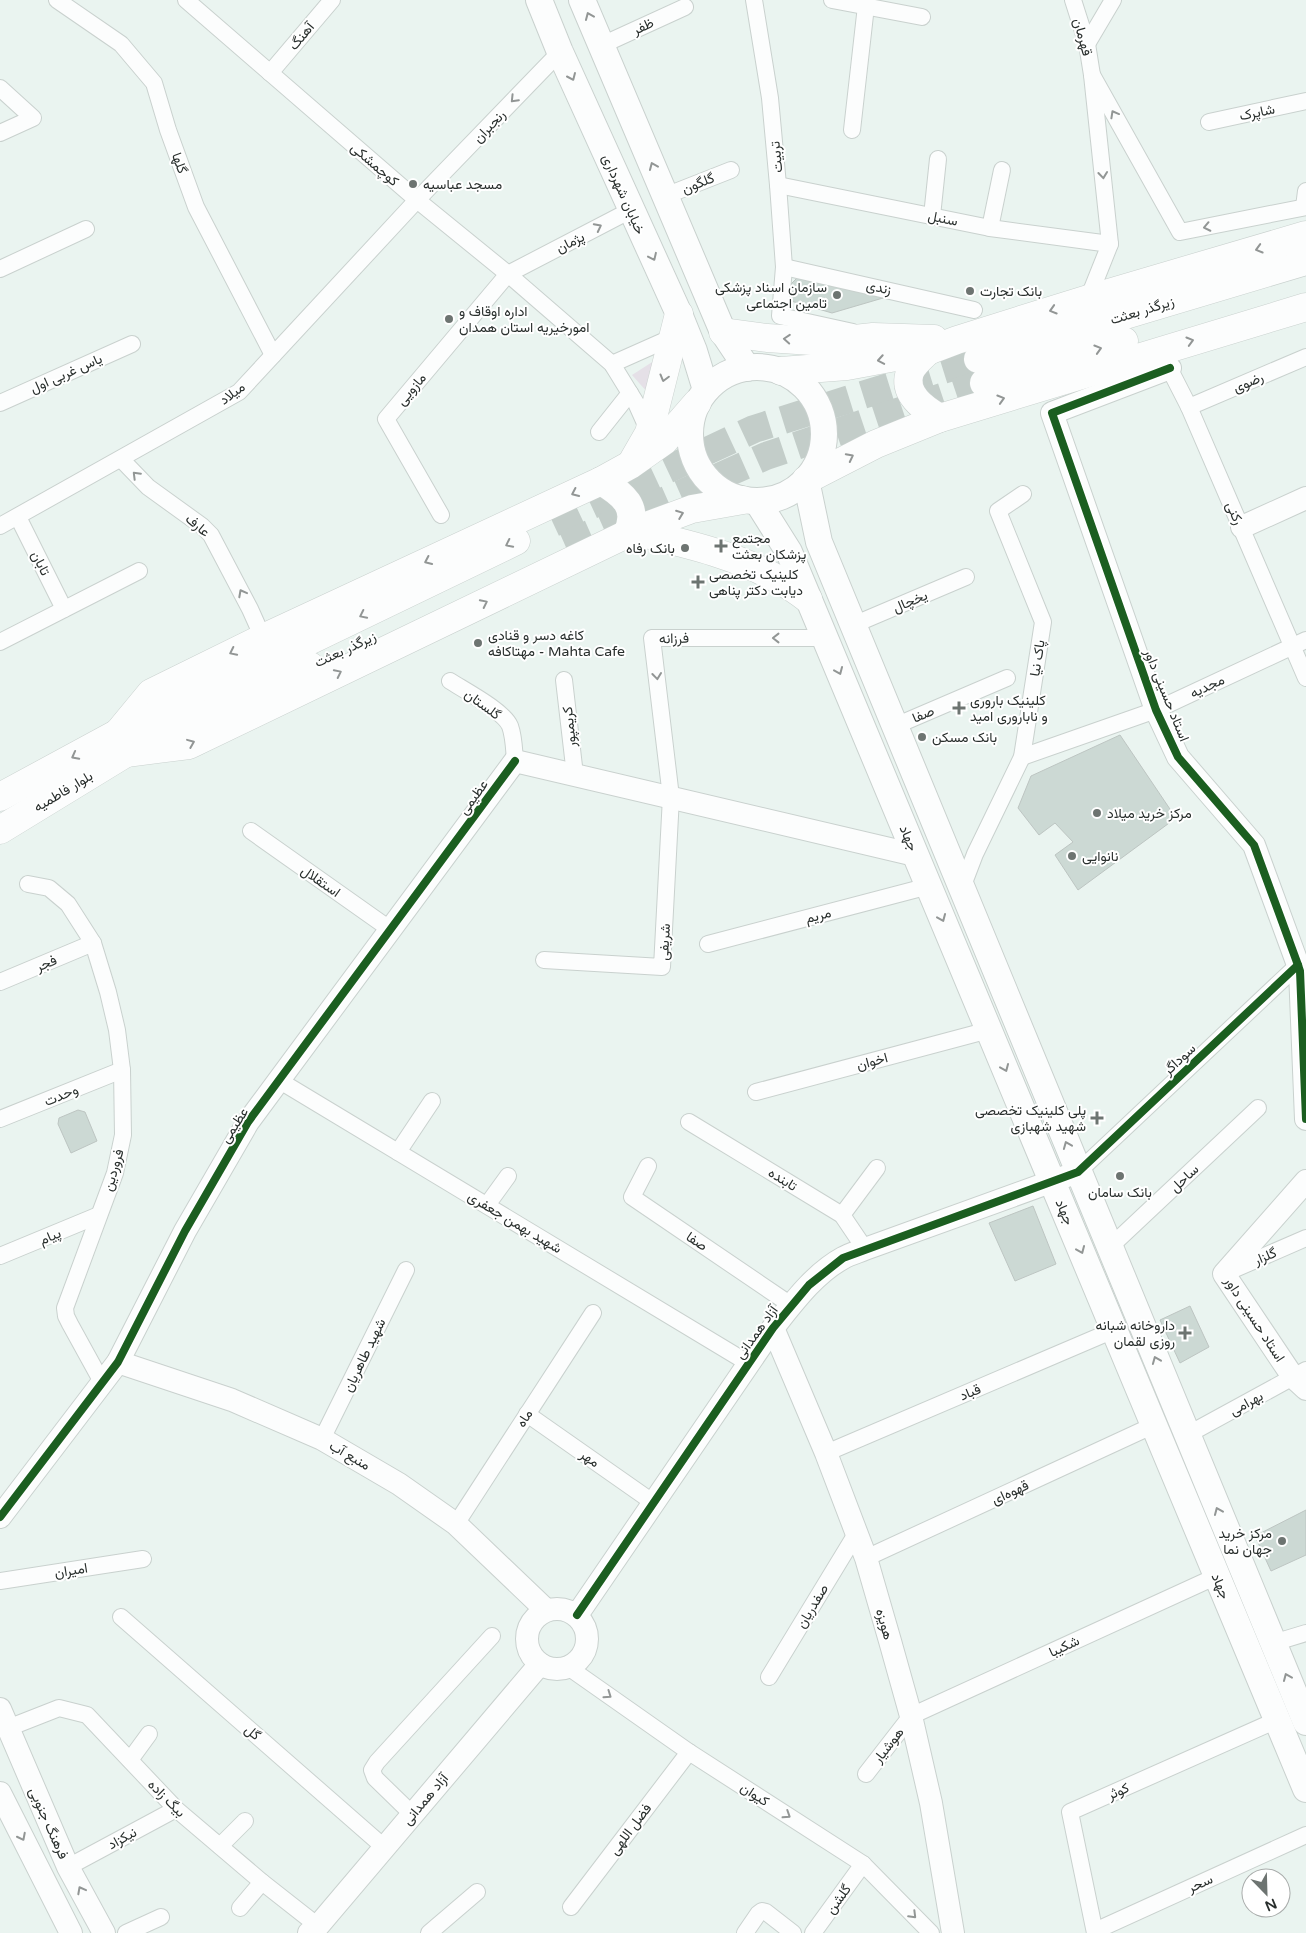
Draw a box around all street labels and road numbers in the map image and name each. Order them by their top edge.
street label: ظفر [629,14,657,39]
street label: قهرمان [1069,16,1096,58]
street label: آهنگ [285,18,319,54]
street label: شاپرک [1238,100,1277,126]
street label: رنجبران [470,106,509,146]
street label: کوچمشکی [347,139,402,191]
street label: تربیت [766,140,787,174]
street label: گلها [168,150,191,176]
street label: خیابان شهرداری [598,151,649,237]
street label: گلگون [679,169,717,198]
street label: سنبل [927,207,959,230]
street label: پژمان [553,228,588,258]
street label: زندی [865,276,893,299]
street label: زیرگذر بعثت [1108,293,1176,328]
street label: یاس غربی اول [28,350,105,398]
street label: رضوی [1230,368,1266,396]
street label: مازویی [393,370,430,409]
street label: میلاد [216,378,248,408]
street label: رکنی [1222,499,1247,528]
street label: عارف [182,510,213,541]
street label: تابان [27,548,54,579]
street label: یخچال [890,587,931,617]
street label: زیرگذر بعثت [312,628,379,671]
street label: فرزانه [659,630,689,647]
street label: پاک نیا [1026,639,1050,678]
street label: استاد حسینی داور [1140,645,1193,744]
street label: مجدیه [1187,671,1227,702]
street label: گلستان [461,685,504,723]
street label: صفا [910,702,937,727]
street label: کریمپور [559,706,581,749]
street label: بلوار فاطمیه [31,767,96,816]
street label: عظیمی [455,776,492,818]
street label: جهاد [895,823,922,854]
street label: استقلال [297,862,344,902]
street label: مریم [803,904,833,927]
street label: شریفی [655,923,674,961]
street label: فجر [32,951,59,976]
street label: سوداگر [1159,1040,1199,1080]
street label: اخوان [855,1049,890,1074]
street label: وحدت [42,1081,81,1110]
street label: عظیمی [217,1104,252,1146]
street label: فروردین [99,1147,128,1193]
street label: ساحل [1166,1161,1202,1196]
street label: تابنده [765,1164,801,1195]
street label: شهید بهمن جعفری [465,1188,565,1257]
street label: جهاد [1051,1197,1078,1228]
street label: پیام [37,1224,64,1249]
street label: صفا [683,1228,711,1255]
street label: گلزار [1250,1244,1279,1269]
street label: استاد حسینی داور [1220,1273,1288,1365]
street label: آزاد همدانی [731,1301,783,1362]
street label: شهید طاهریان [339,1316,390,1395]
street label: قباد [957,1380,983,1405]
street label: بهرامی [1227,1387,1266,1420]
street label: ماه [512,1406,536,1430]
street label: منبع آب [325,1437,373,1476]
street label: مهر [576,1445,603,1471]
street label: قهوه‌ای [989,1476,1032,1508]
street label: امیران [53,1559,89,1582]
street label: جهاد [1207,1571,1234,1602]
street label: صفدریان [793,1581,832,1631]
street label: هویزه [872,1607,897,1642]
street label: شکیبا [1046,1632,1082,1661]
street label: گل [241,1721,264,1744]
street label: هوشیار [869,1724,908,1767]
street label: آزاد همدانی [399,1769,453,1829]
street label: بیگ زاده [144,1776,189,1821]
street label: کیوان [737,1779,772,1810]
street label: کوثر [1104,1779,1132,1804]
street label: فرهنگ جنوبی [25,1785,72,1862]
street label: فضل اللهی [606,1800,655,1858]
street label: نیکزاد [105,1824,140,1853]
street label: سحر [1184,1870,1216,1897]
street label: گلشن [822,1881,855,1917]

